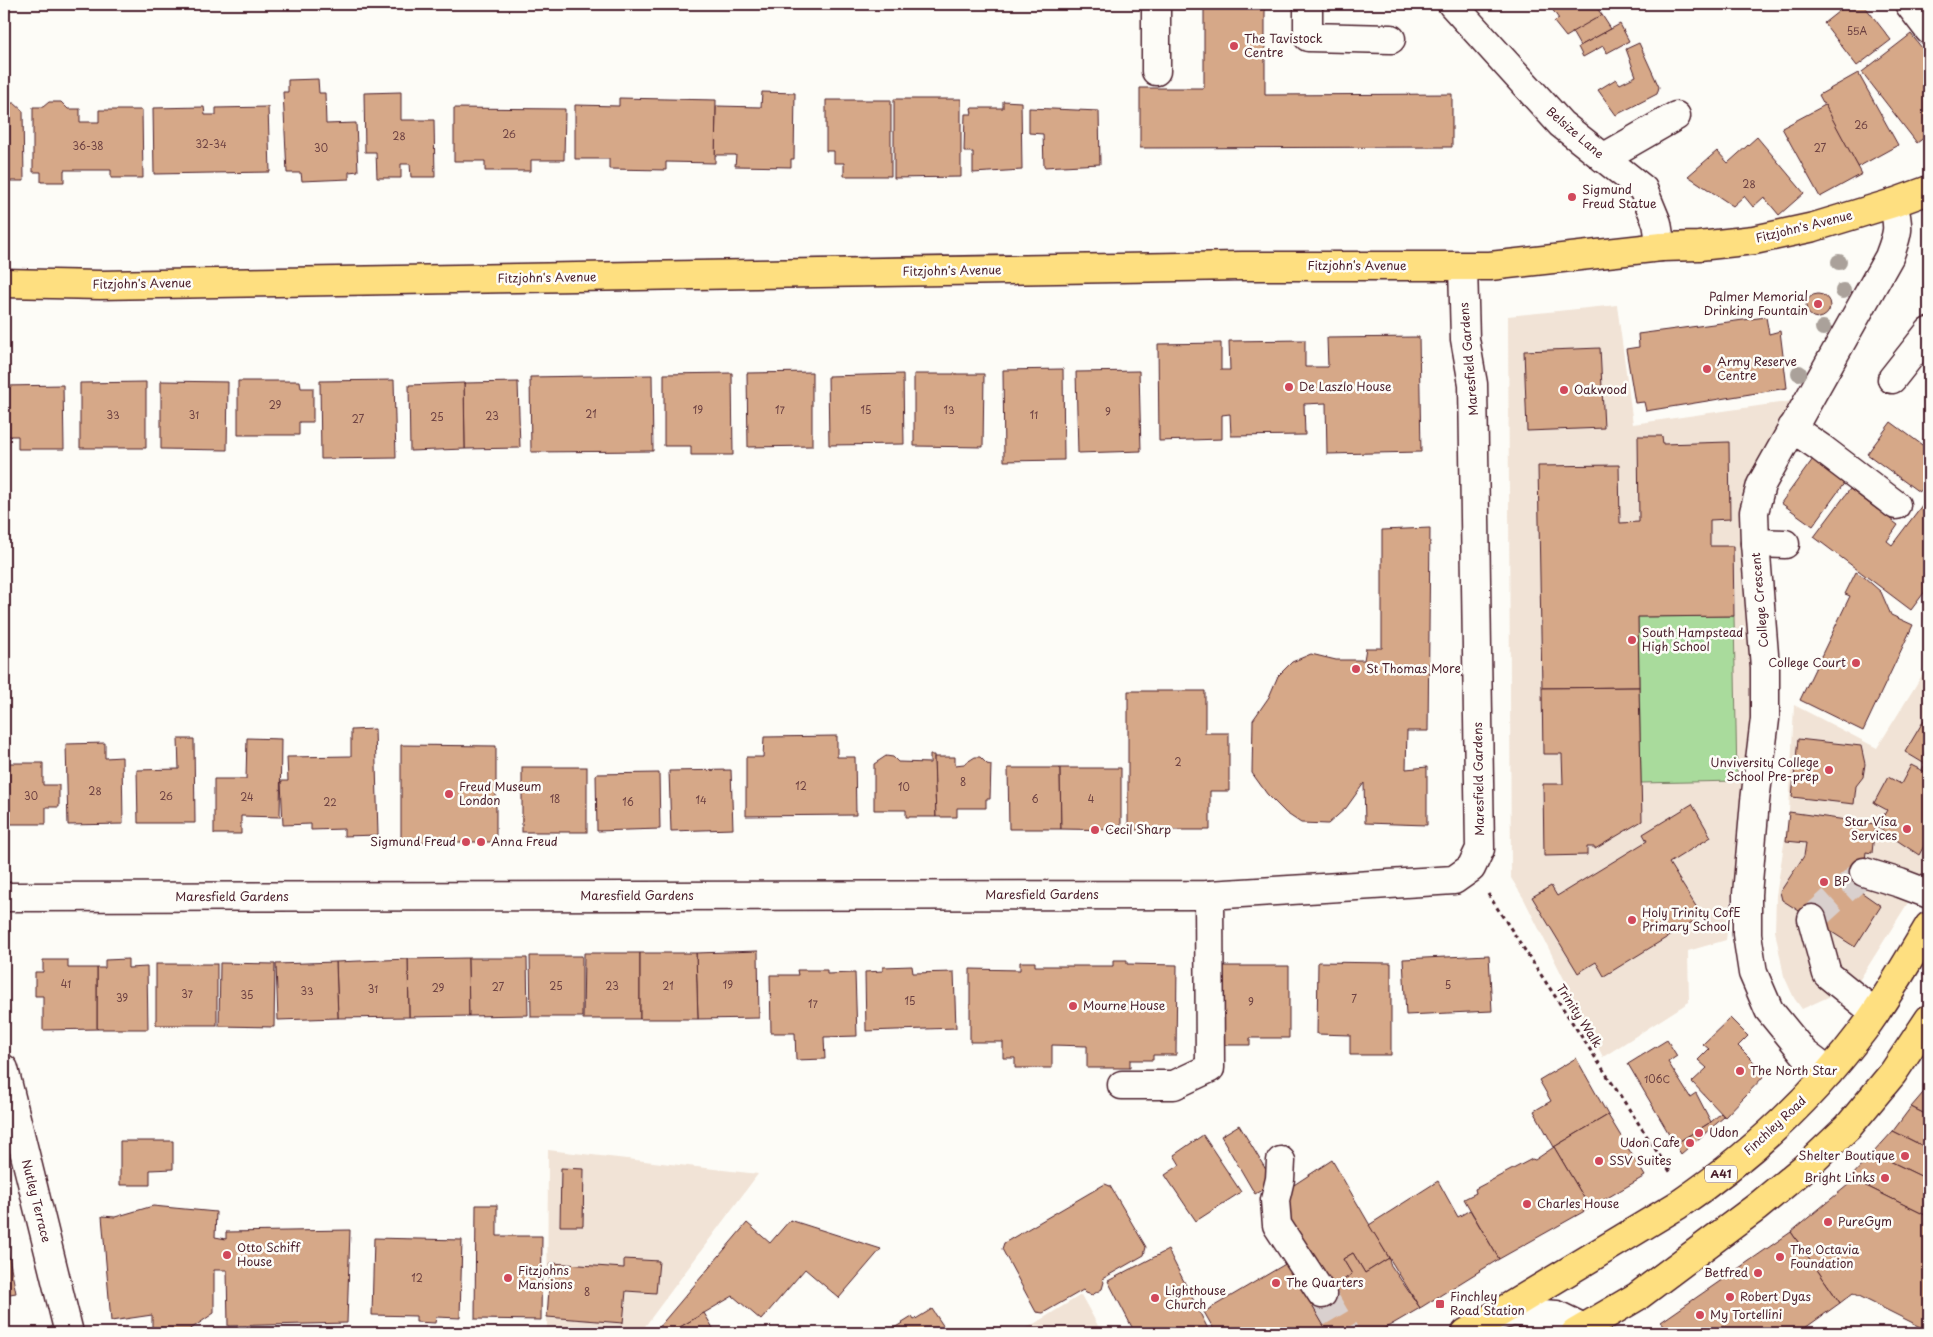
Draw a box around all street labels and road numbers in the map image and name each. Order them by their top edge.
street label: Belsize Lane [1543,102,1609,163]
street label: Fitzjohn's Avenue [1754,205,1854,247]
street label: Fitzjohn's Avenue [1307,256,1407,274]
street label: Fitzjohn's Avenue [902,260,1002,280]
street label: Fitzjohn's Avenue [497,267,597,287]
street label: Fitzjohn's Avenue [92,273,192,293]
street label: Maresfield Gardens [1454,301,1482,416]
street label: College Crescent [1746,552,1772,648]
street label: Maresfield Gardens [1468,722,1488,836]
street label: Maresfield Gardens [985,885,1099,903]
street label: Maresfield Gardens [580,886,694,904]
street label: Maresfield Gardens [175,887,289,905]
street label: Trinity Walk [1552,980,1607,1051]
street label: Finchley Road [1739,1092,1810,1159]
street label: Nutley Terrace [18,1157,56,1244]
road number: A41 [1705,1166,1737,1182]

